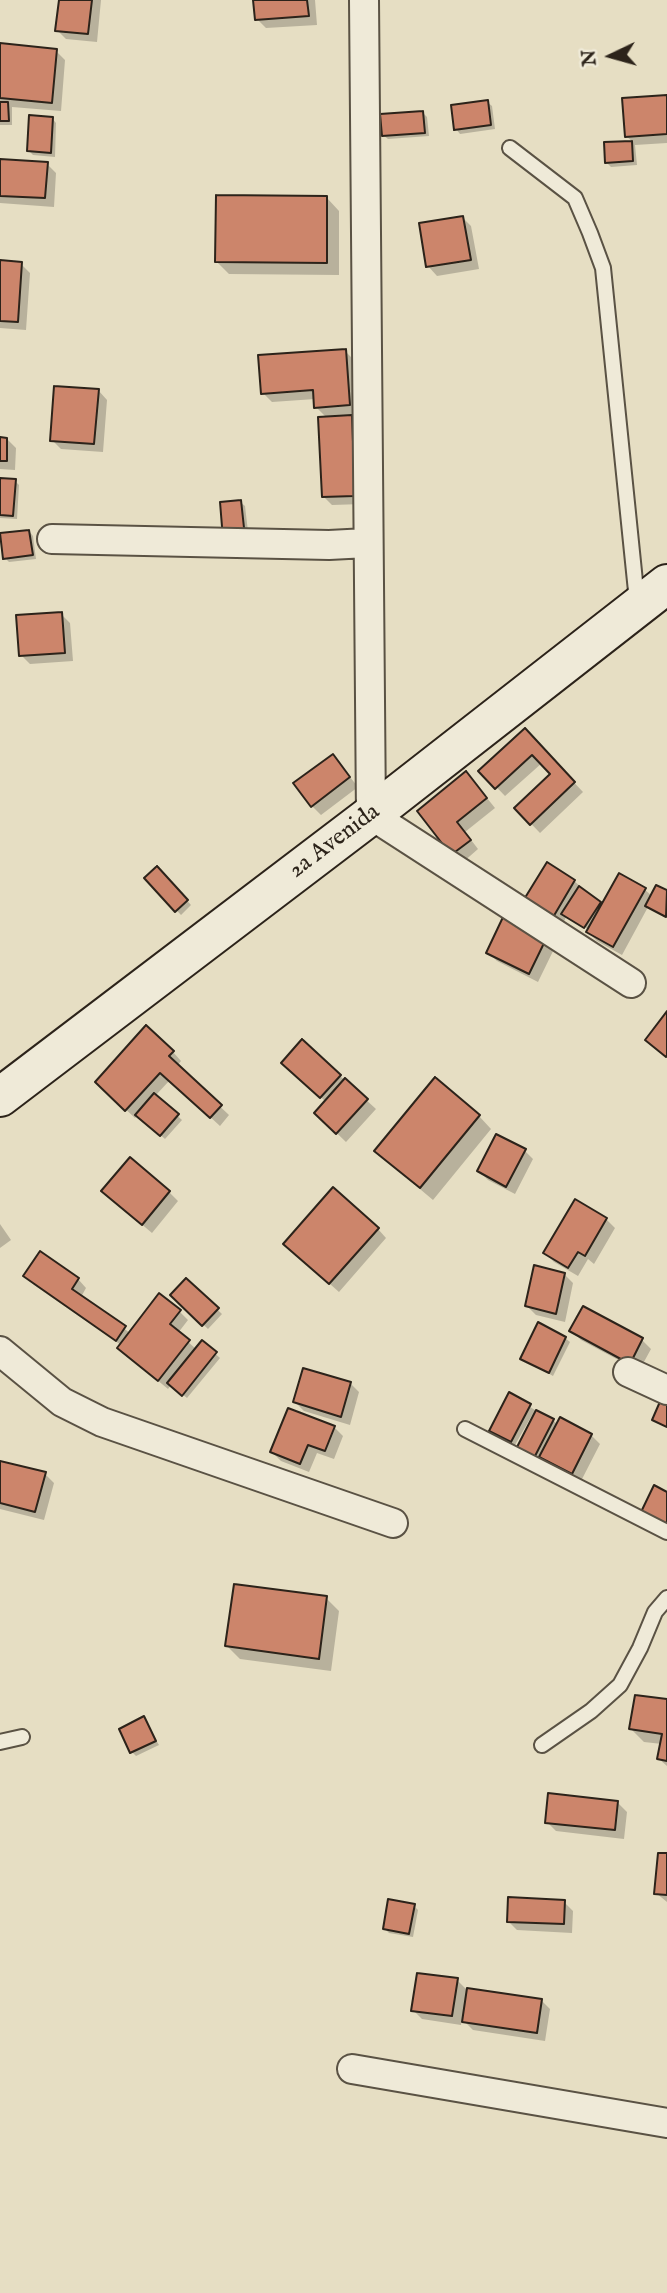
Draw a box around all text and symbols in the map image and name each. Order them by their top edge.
north arrow [576,21,646,91]
text: N [577,49,603,67]
street label: 2a Avenida [284,798,386,886]

